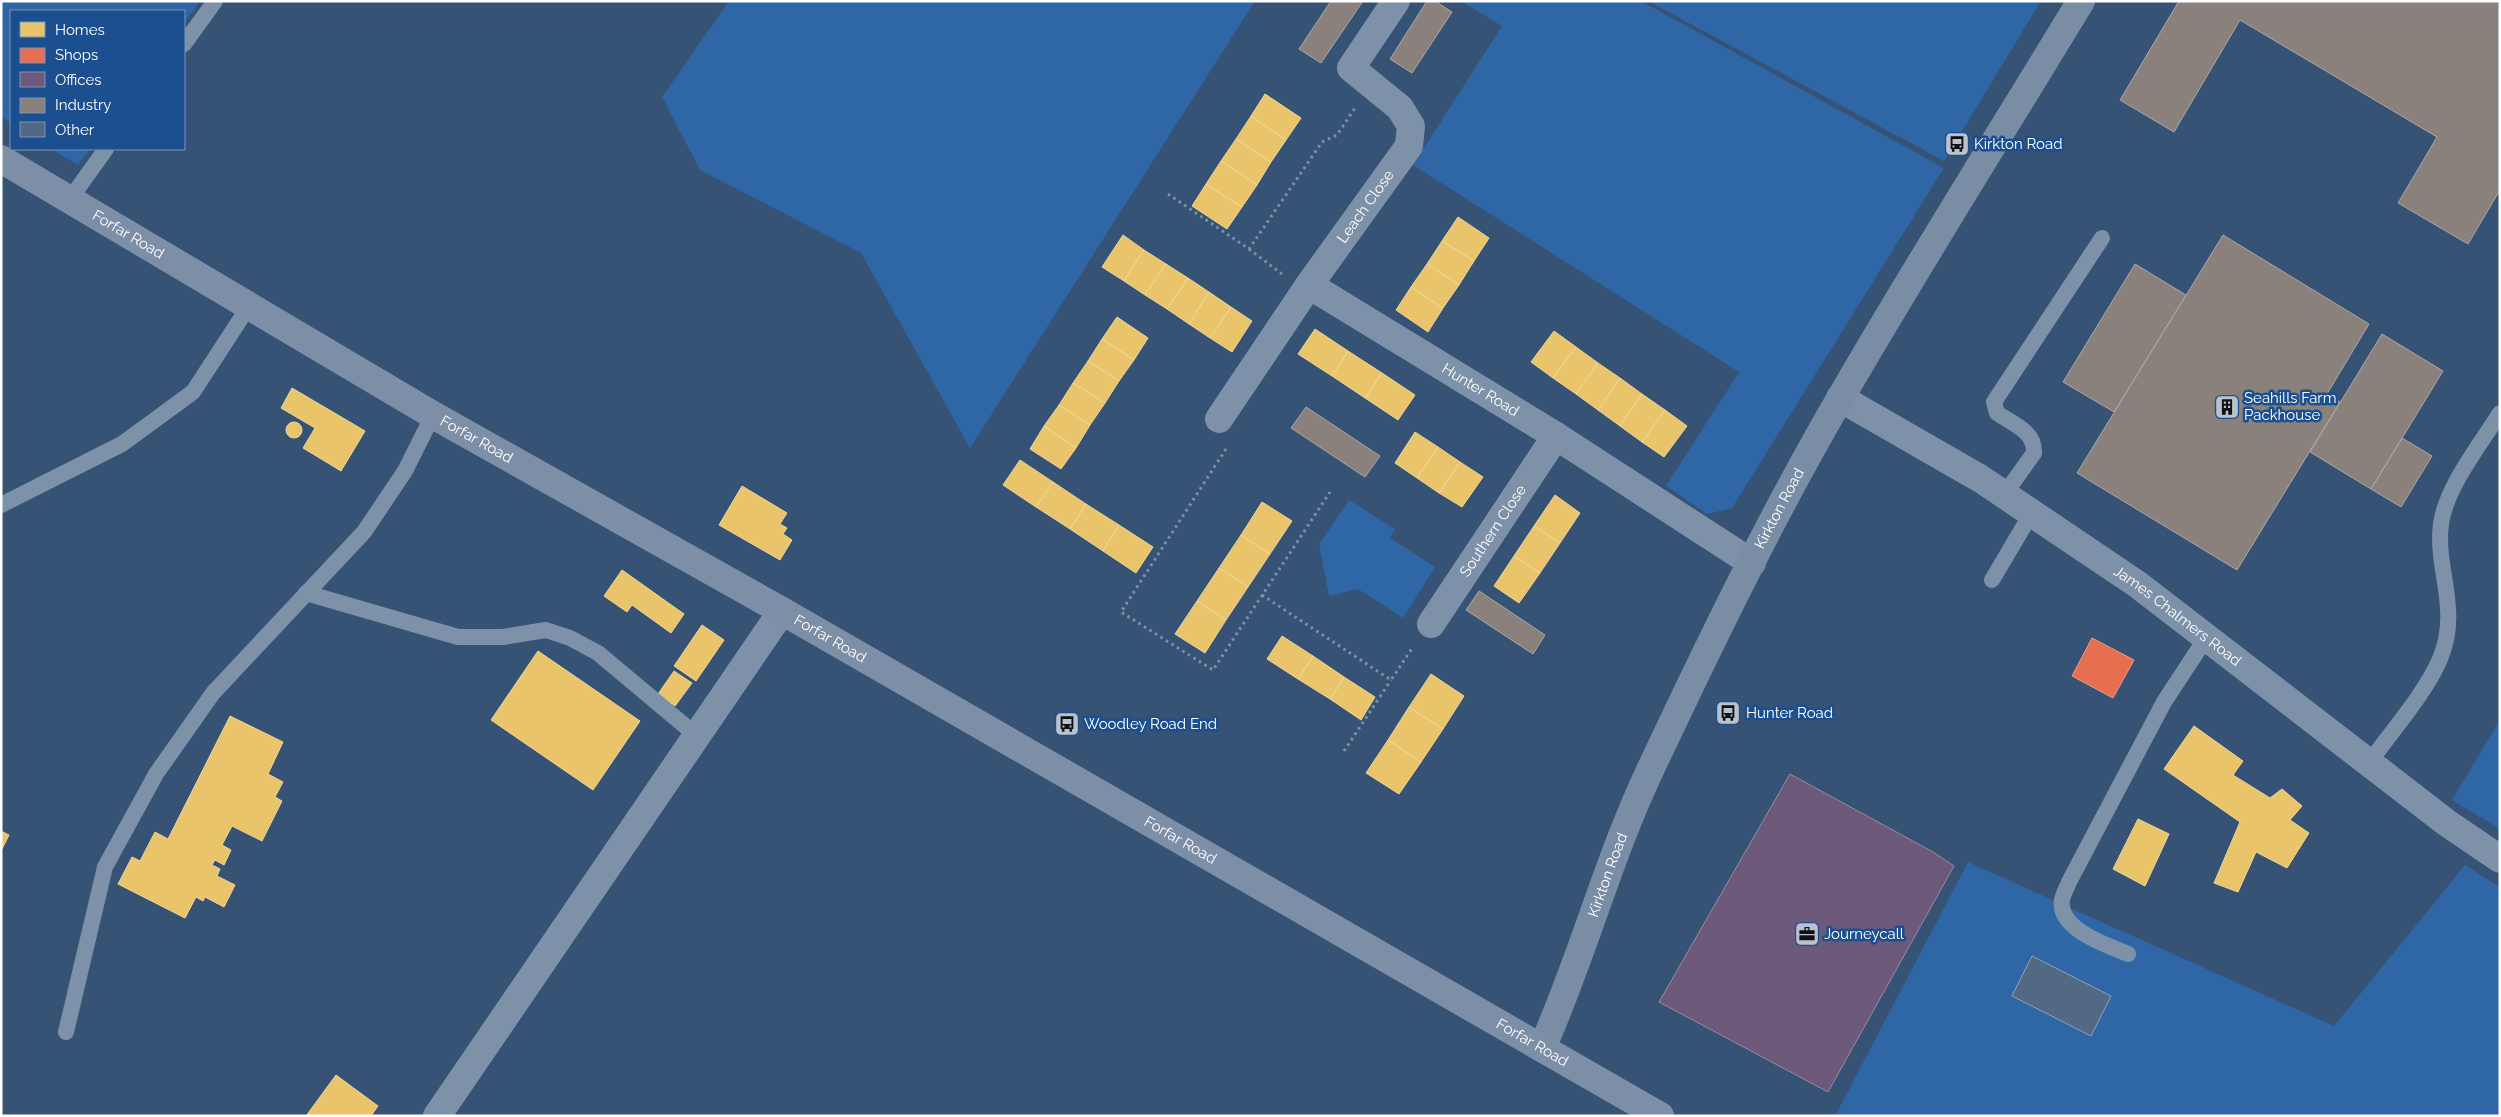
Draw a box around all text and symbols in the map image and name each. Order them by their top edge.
legend [10,10,185,150]
text: Homes [55,21,105,39]
text: Shops [55,46,98,64]
text: Offices [55,71,102,89]
text: Industry [55,96,111,114]
text: Other [55,121,95,139]
bus stop icon: Kirkton Road [1944,131,1970,157]
place label: Kirkton Road [1974,135,2063,153]
street label: Leach Close [1333,166,1398,247]
street label: Forfar Road [89,206,168,263]
street label: Hunter Road [1439,359,1522,420]
place label: Seahills Farm Packhouse [2244,389,2336,424]
building icon: Seahills Farm Packhouse [2214,394,2240,420]
street label: Forfar Road [437,412,516,467]
street label: Kirkton Road [1751,465,1808,552]
street label: Southern Close [1456,481,1530,580]
street label: James Chalmers Road [2110,562,2245,670]
street label: Forfar Road [791,611,870,667]
bus stop icon: Hunter Road [1715,700,1741,726]
place label: Hunter Road [1746,704,1833,722]
bus stop icon: Woodley Road End [1054,711,1080,737]
place label: Woodley Road End [1084,715,1217,733]
street label: Forfar Road [1141,812,1220,868]
street label: Kirkton Road [1584,830,1631,920]
office icon: Journeycall [1794,921,1820,947]
place label: Journeycall [1824,925,1905,943]
street label: Forfar Road [1493,1015,1572,1070]

